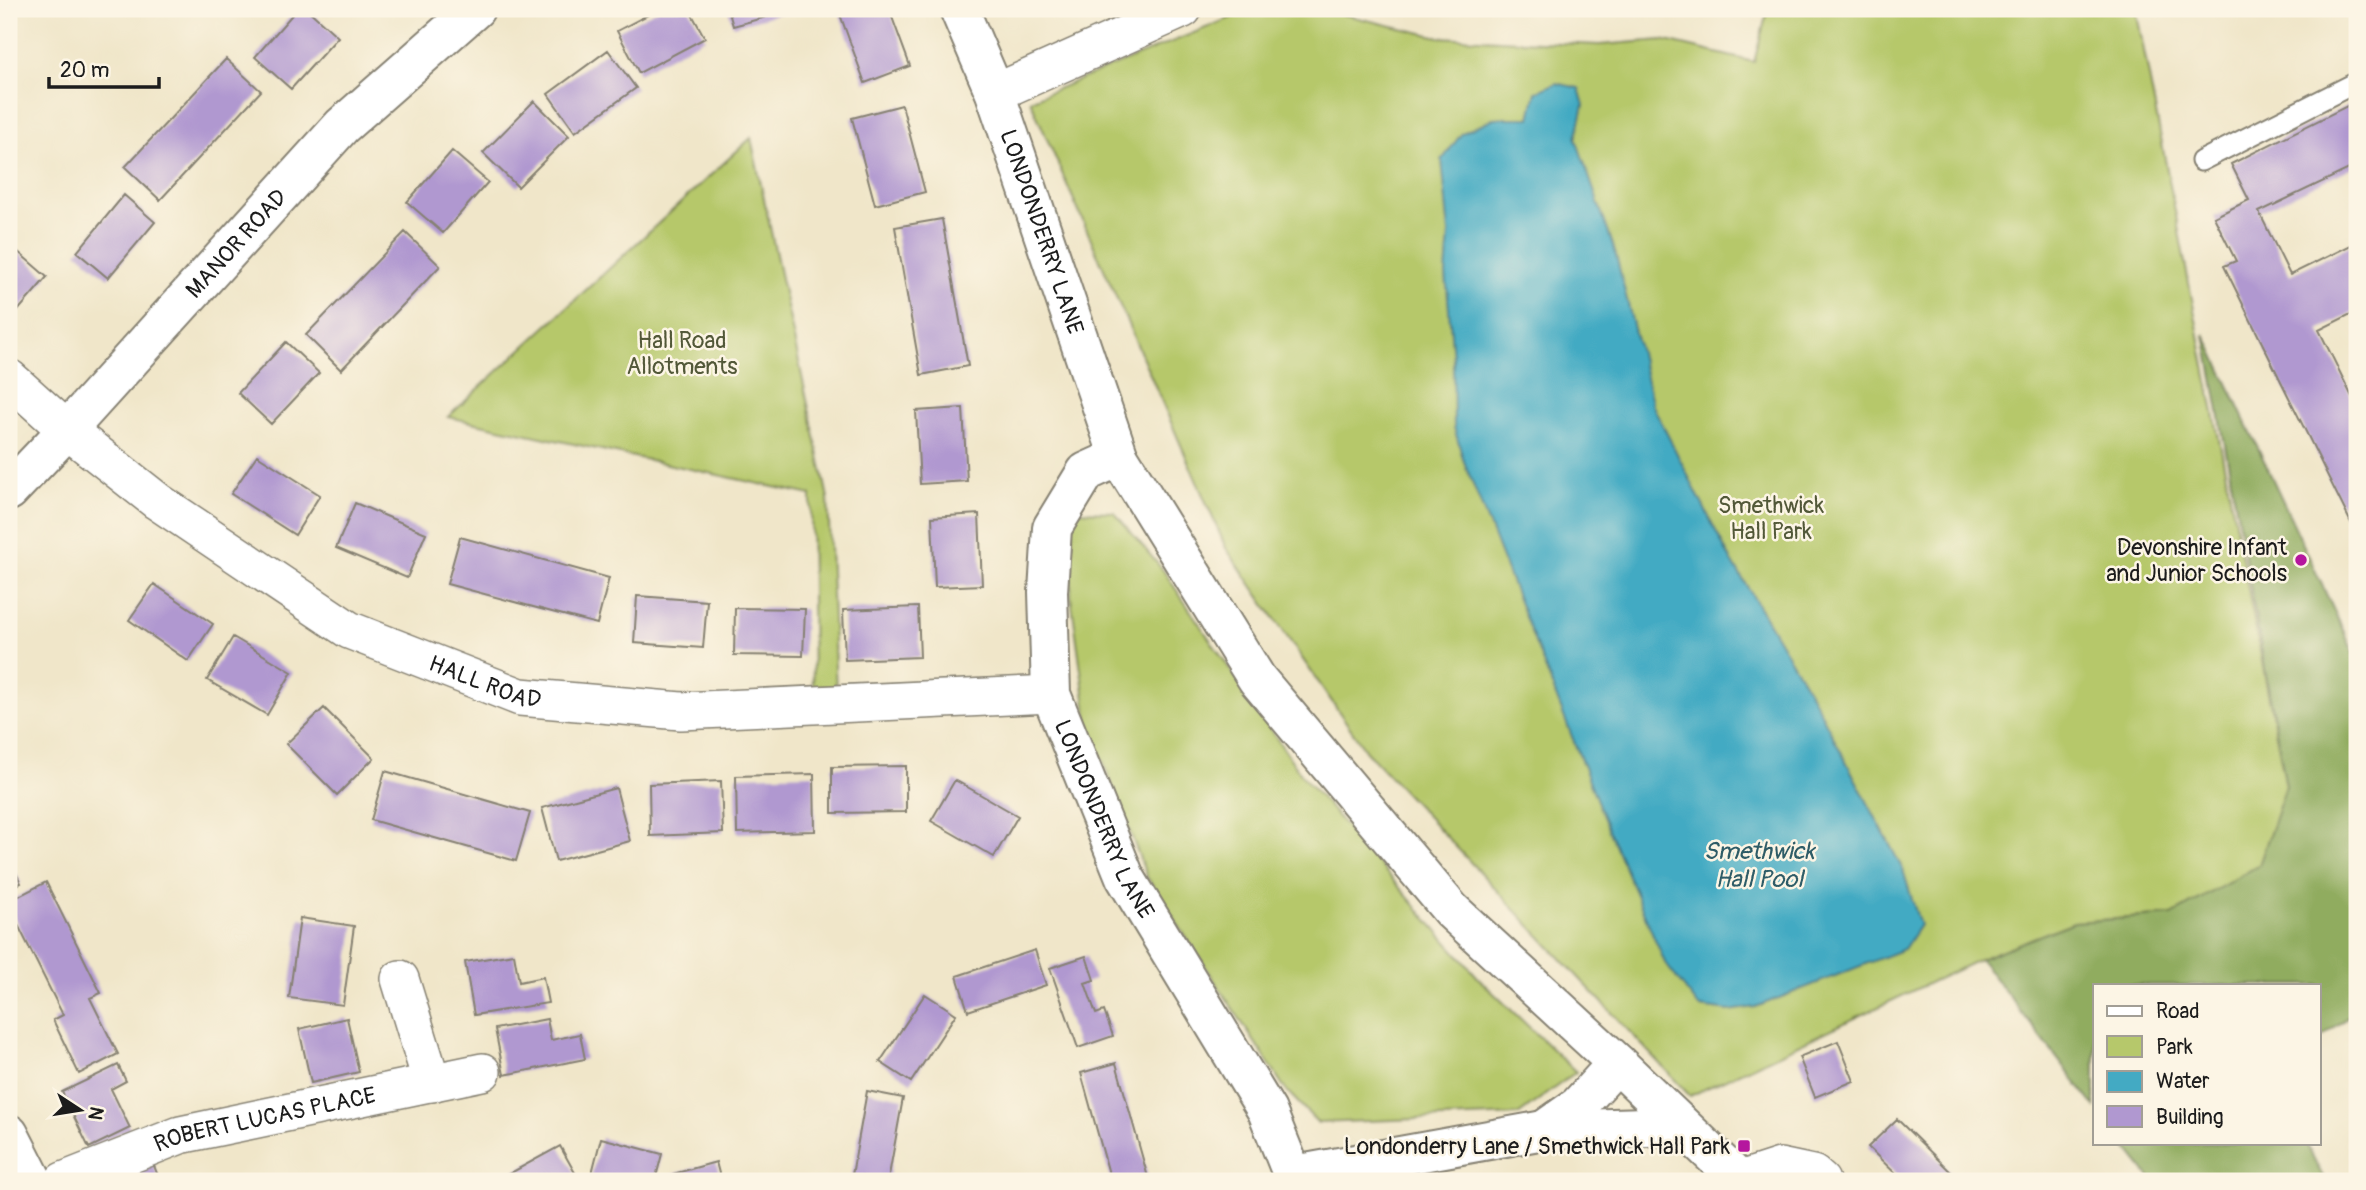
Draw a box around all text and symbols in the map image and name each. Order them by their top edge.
scale bar [49,46,159,90]
text: 20 m [60,57,109,84]
street label: LONDONDERRY LANE [993,126,1090,338]
street label: MANOR ROAD [180,183,293,304]
park label: Hall Road Allotments [626,326,738,381]
park label: Smethwick Hall Park [1718,491,1824,546]
place label: Devonshire Infant and Junior Schools [2106,533,2288,588]
marker: Devonshire Infant and Junior Schools [2293,552,2309,568]
street label: HALL ROAD [425,649,543,714]
street label: LONDONDERRY LANE [1048,715,1161,924]
water label: Smethwick Hall Pool [1704,837,1816,894]
legend [2093,984,2320,1144]
text: Road [2156,998,2200,1025]
text: Park [2156,1034,2193,1061]
text: Water [2156,1068,2210,1095]
north arrow [46,1074,116,1144]
street label: ROBERT LUCAS PLACE [150,1081,378,1159]
text: Building [2156,1104,2223,1131]
text: N [83,1105,109,1122]
place label: Londonderry Lane / Smethwick Hall Park [1344,1132,1730,1161]
marker: Londonderry Lane / Smethwick Hall Park [1736,1138,1752,1154]

